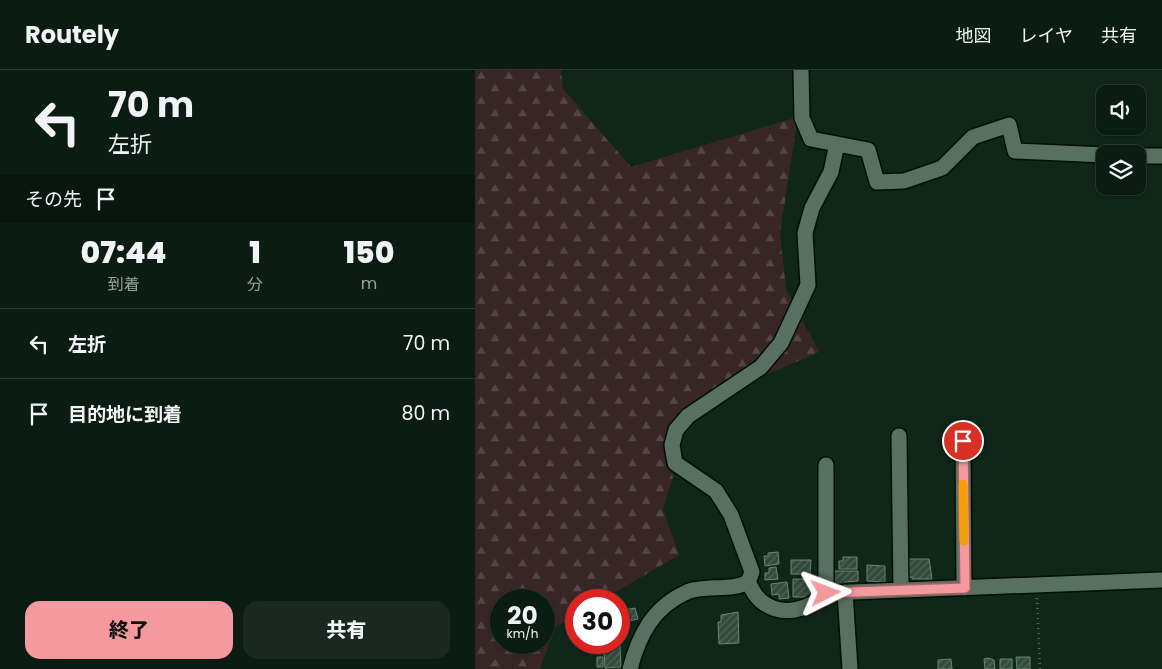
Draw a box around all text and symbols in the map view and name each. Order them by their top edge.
text: Routely [25,18,119,51]
text: 地図 [956,23,992,48]
text: レイヤ [1020,23,1073,48]
text: 共有 [1101,23,1137,48]
text: 70 m [108,80,194,129]
map controls [1096,85,1146,195]
button: sound [1096,85,1146,135]
icon: left [25,90,90,155]
text: 左折 [108,129,152,160]
button: layers [1096,145,1146,195]
icon: arrive [92,185,120,213]
text: その先 [25,186,82,213]
text: 07:44 [81,231,166,274]
text: 1 [249,231,261,274]
text: 150 [343,231,394,274]
text: m [361,272,377,295]
text: 到着 [107,273,139,296]
text: 分 [247,273,263,296]
icon: left [25,330,53,358]
text: 70 m [403,330,450,357]
text: 左折 [68,331,106,358]
icon: arrive [25,400,53,428]
text: 80 m [401,400,450,427]
text: 目的地に到着 [68,401,182,428]
pin [942,420,984,462]
icon: arrive [949,427,977,455]
position arrow [799,566,851,618]
speed limit sign: 30 [565,589,630,654]
text: 20 [507,598,538,633]
button: 終了 [25,601,233,659]
button: 共有 [243,601,450,659]
text: km/h [507,625,538,642]

